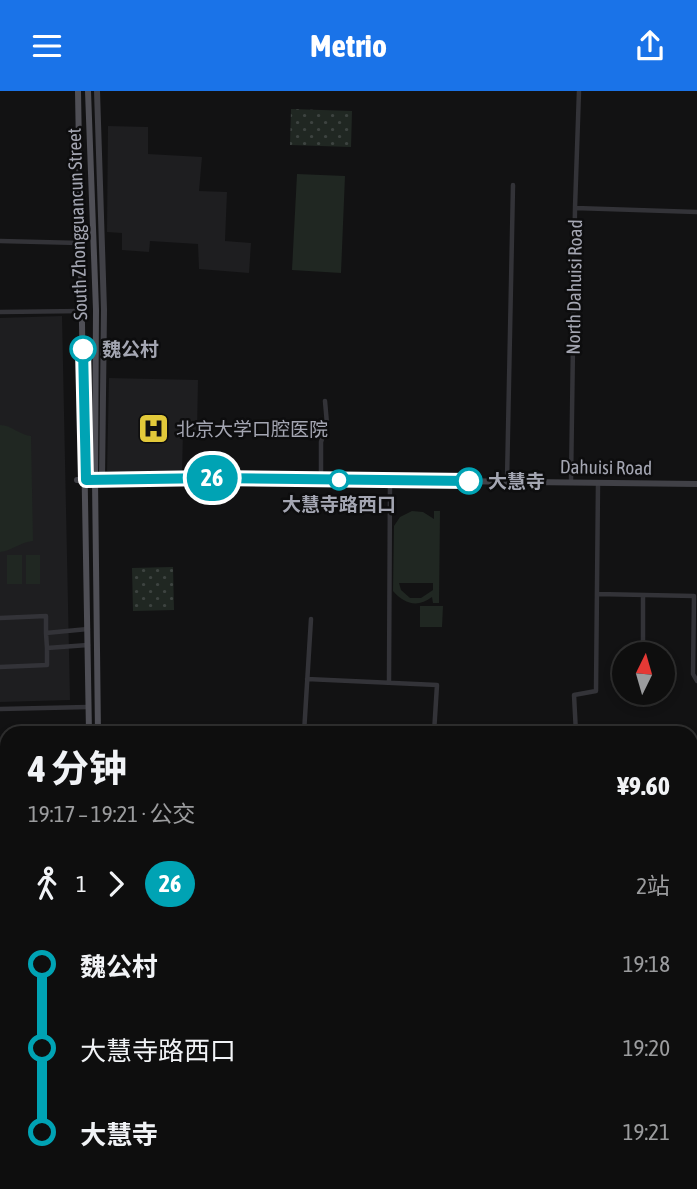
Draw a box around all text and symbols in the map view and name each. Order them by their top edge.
icon: menu [28,27,66,65]
text: Metrio [310,27,387,64]
icon: share [631,27,669,65]
street label: South Zhongguancun Street [63,128,91,320]
street label: North Dahuisi Road [562,219,586,355]
marker: 魏公村 [70,336,96,362]
place label: 魏公村 [102,338,159,360]
hospital icon: 北京大学口腔医院 [136,412,170,446]
place label: 北京大学口腔医院 [176,418,328,440]
line badge: 26 [180,455,244,501]
street label: Dahuisi Road [560,455,652,479]
text: 26 [201,464,223,491]
marker: 大慧寺 [456,468,482,494]
marker: 大慧寺路西口 [329,470,349,490]
place label: 大慧寺 [488,470,545,492]
place label: 大慧寺路西口 [282,493,396,515]
north arrow [612,642,676,705]
map controls [612,642,675,705]
text: 4 分钟 [28,747,127,790]
text: ¥9.60 [617,771,670,801]
text: 19:17 – 19:21 · 公交 [28,801,195,827]
icon: walk [28,865,66,903]
icon: forward [97,865,135,903]
text: 26 [159,870,181,897]
text: 1 [76,871,87,897]
text: 2站 [636,873,670,899]
text: 19:18 [623,951,670,977]
text: 魏公村 [80,952,158,982]
text: 19:20 [623,1035,670,1061]
text: 大慧寺路西口 [80,1036,236,1066]
text: 19:21 [623,1119,670,1145]
text: 大慧寺 [80,1120,158,1150]

